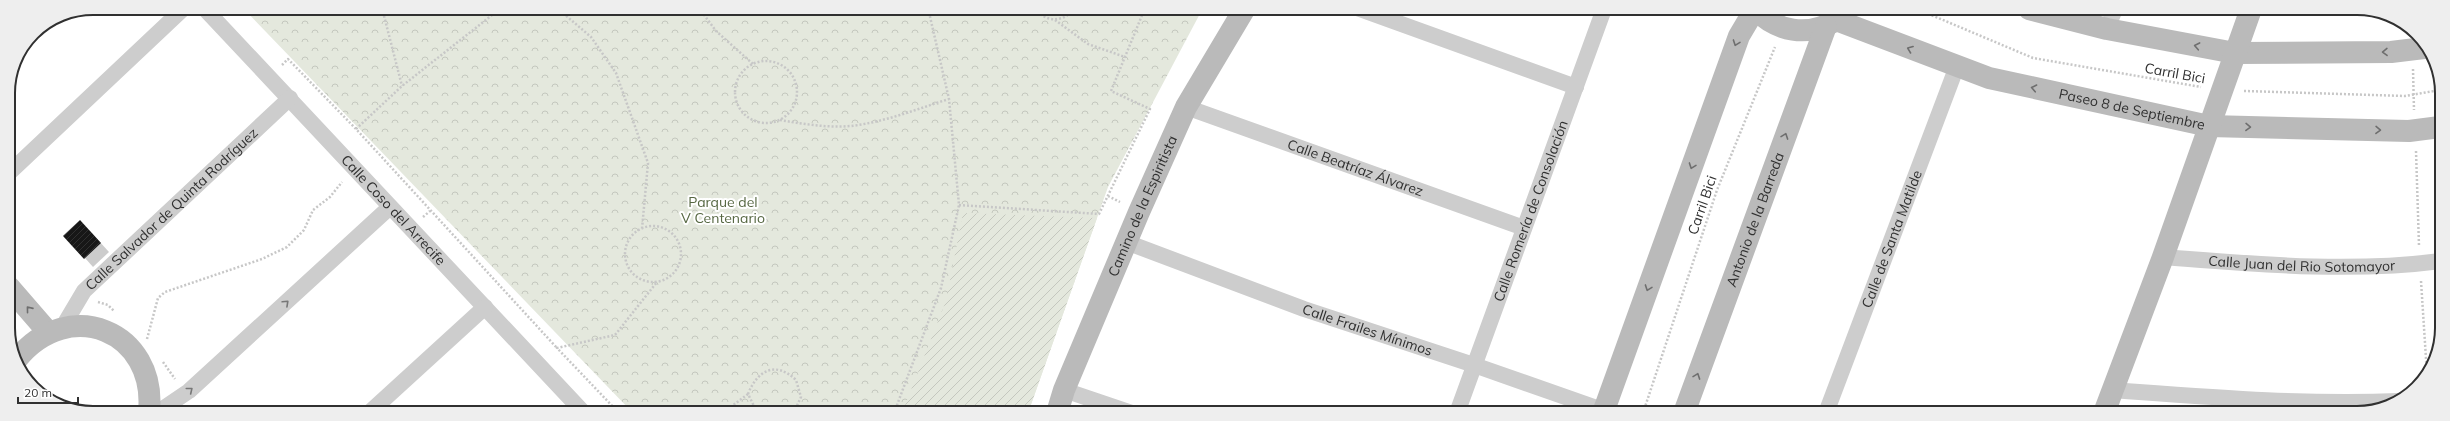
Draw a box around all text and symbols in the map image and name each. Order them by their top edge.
one-way arrow [1733,40,1741,47]
one-way arrow [2194,42,2200,50]
one-way arrow [1907,45,1914,53]
one-way arrow [2382,48,2388,56]
street label: Carril Bici [2143,59,2207,87]
one-way arrow [2031,84,2037,92]
street label: Paseo 8 de Septiembre [2057,85,2207,134]
street label: Calle Romería de Consolación [1489,118,1572,304]
one-way arrow [2245,123,2251,131]
street label: Calle Salvador de Quinta Rodríguez [81,124,262,294]
one-way arrow [2375,126,2381,134]
one-way arrow [1781,132,1789,139]
street label: Camino de la Espiritista [1104,133,1181,279]
street label: Calle Beatríaz Álvarez [1285,135,1426,200]
street label: Antonio de la Barreda [1722,150,1788,289]
street label: Calle Coso del Arrecife [337,151,450,269]
one-way arrow [1688,162,1697,169]
street label: Calle de Santa Matilde [1858,168,1926,310]
street label: Carril Bici [1684,173,1720,237]
park label: Parque del V Centenario [681,193,765,227]
street label: Calle Juan del Rio Sotomayor [2208,252,2397,276]
one-way arrow [1644,284,1652,291]
one-way arrow [281,300,289,307]
street label: Calle Frailes Mínimos [1300,300,1435,360]
one-way arrow [27,307,34,314]
one-way arrow [1693,373,1701,380]
scale bar [18,379,78,405]
text: 20 m [24,385,52,400]
one-way arrow [185,388,192,395]

